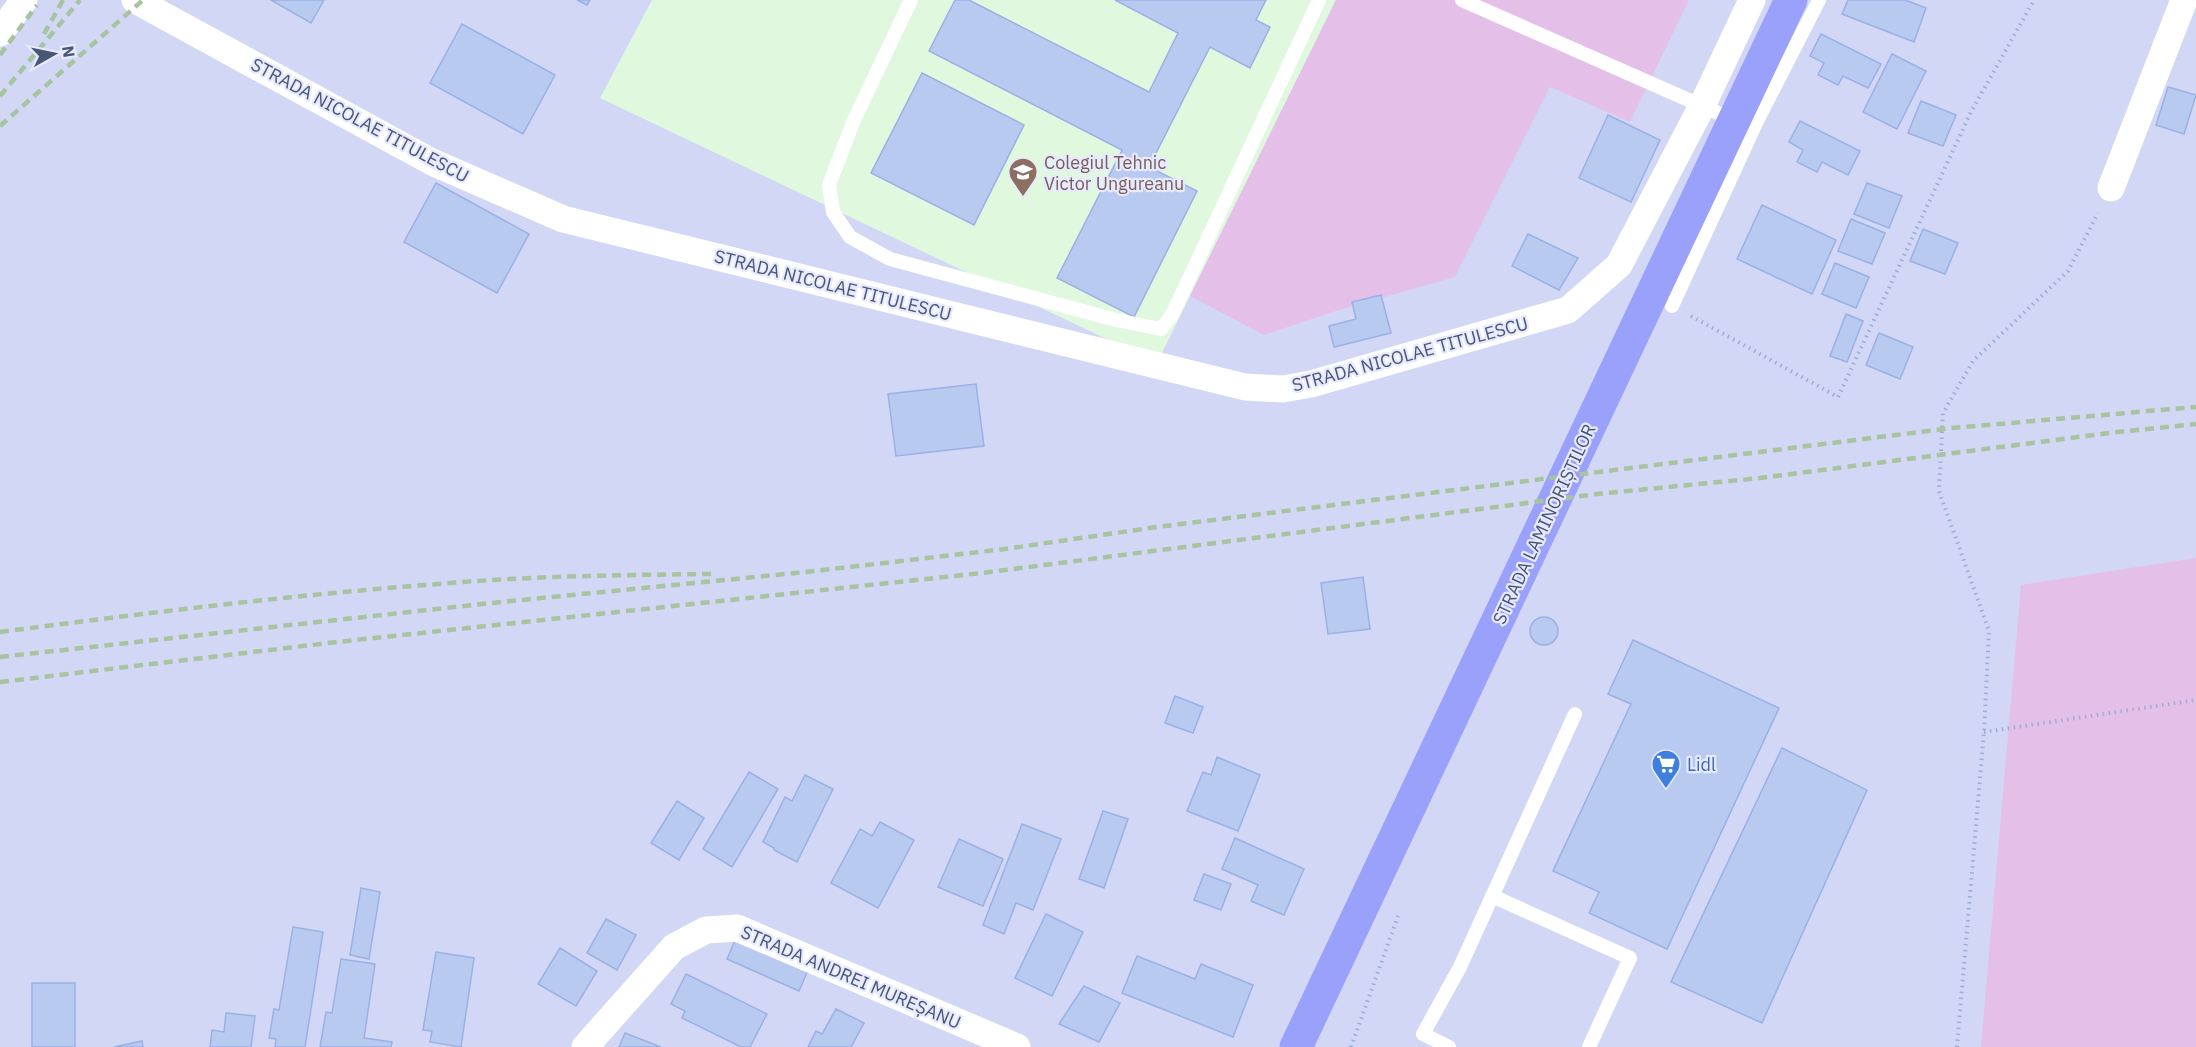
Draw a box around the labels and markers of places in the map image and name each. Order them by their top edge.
place label: Colegiul Tehnic Victor Ungureanu [1044,151,1184,195]
school or university icon: Colegiul Tehnic Victor Ungureanu [1007,156,1039,198]
supermarket icon: Lidl [1650,748,1682,790]
place label: Lidl [1687,753,1716,776]

